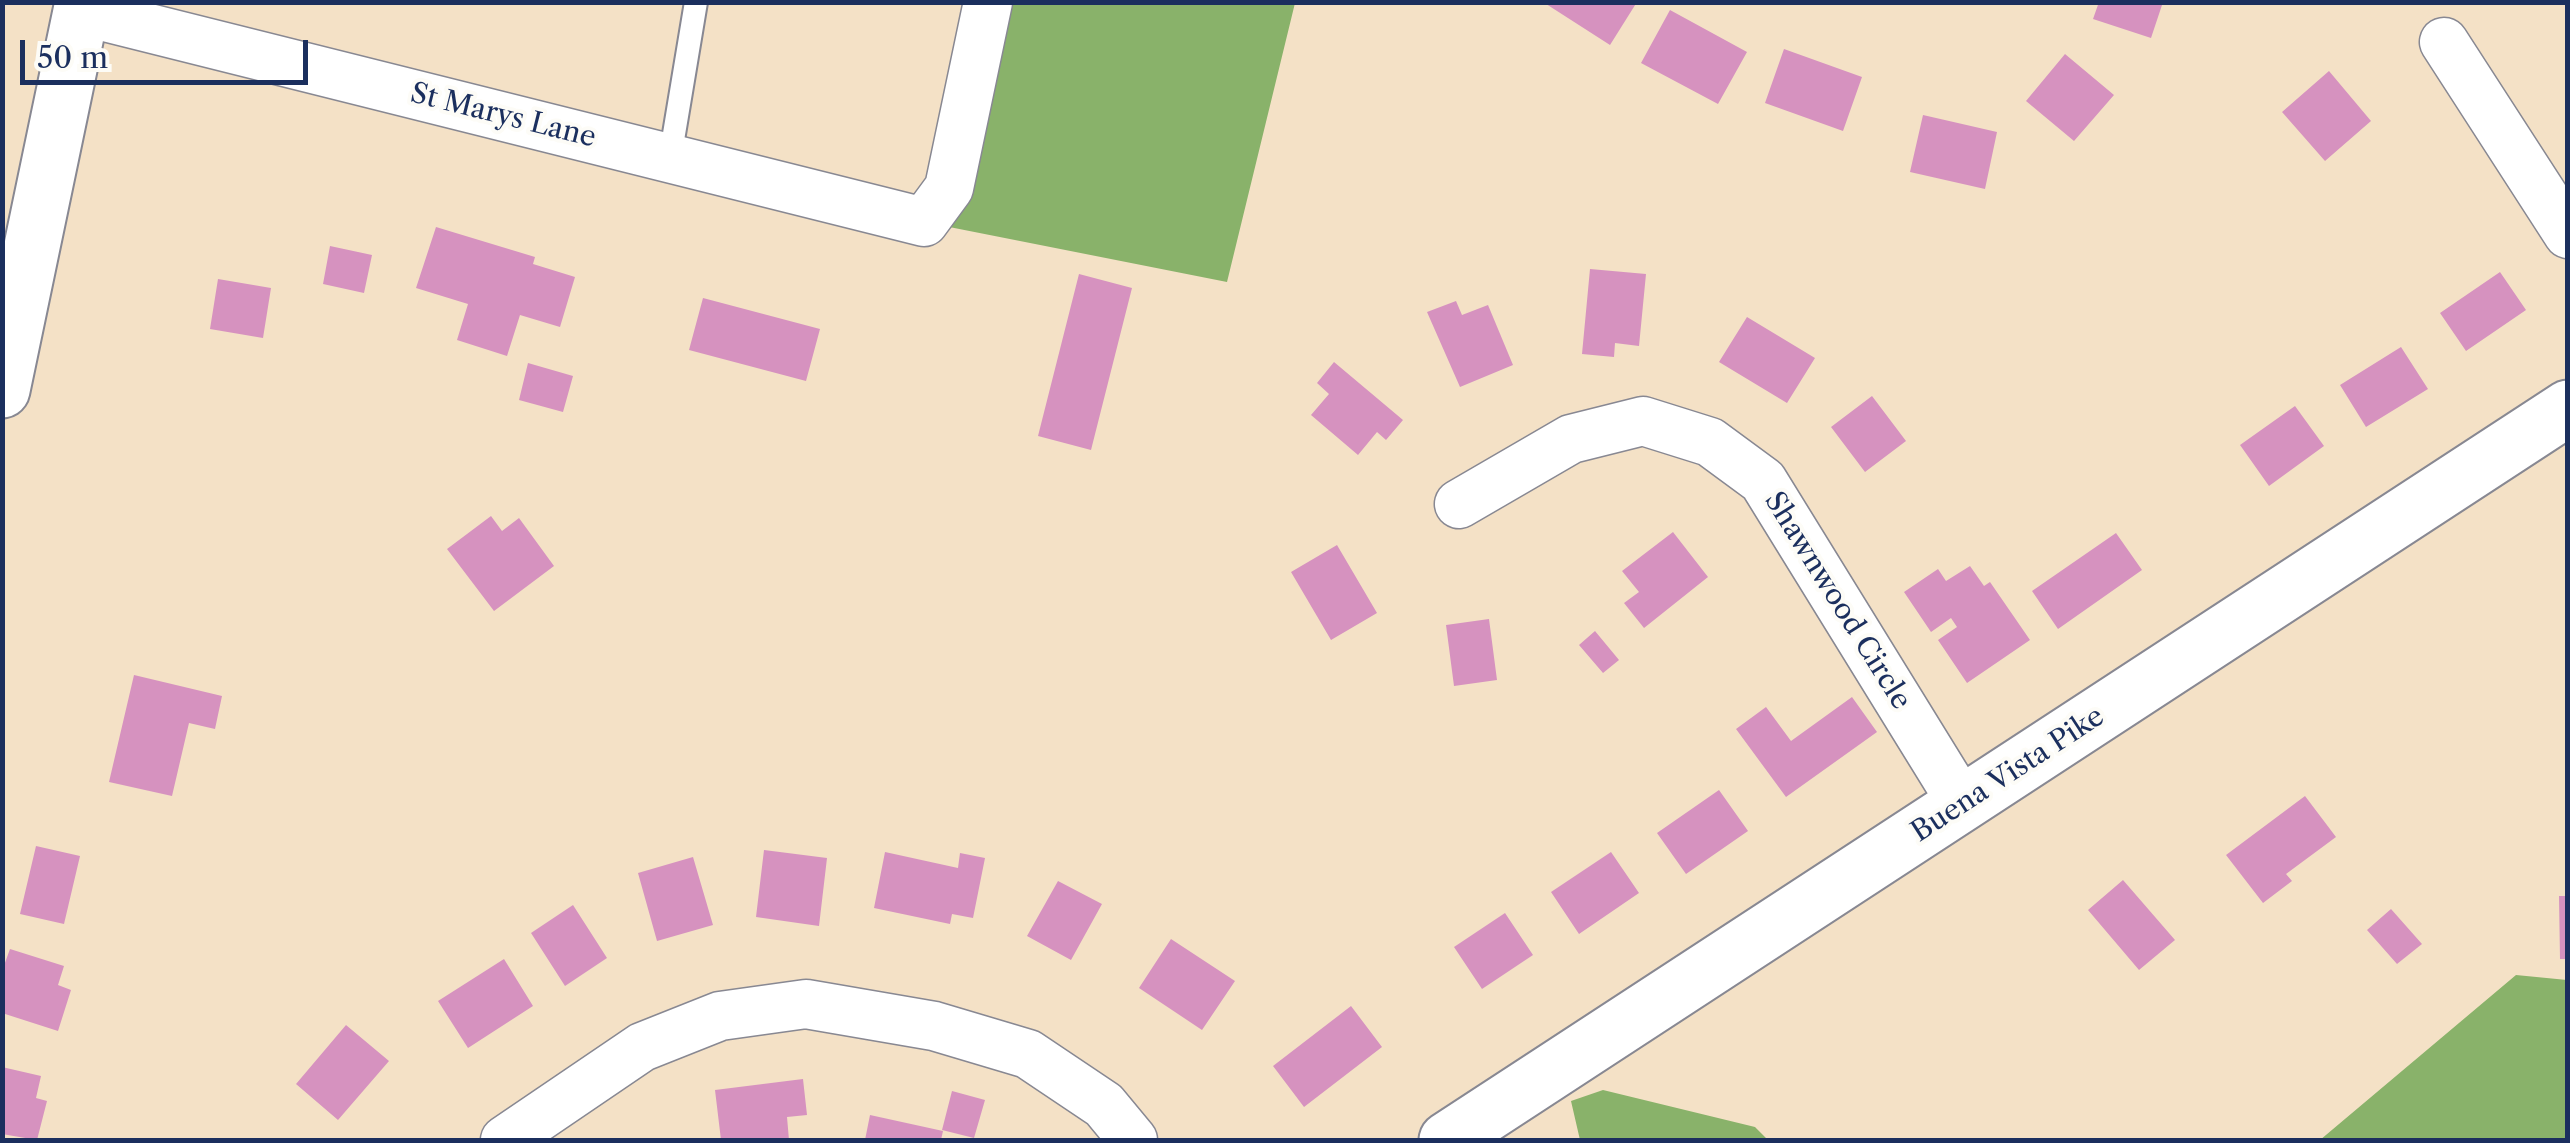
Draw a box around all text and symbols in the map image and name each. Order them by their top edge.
scale bar [25,20,312,82]
text: 50 m [37,39,108,76]
street label: St Marys Lane [407,77,599,155]
street label: Shawnwood Circle [1757,486,1917,716]
street label: Buena Vista Pike [1905,700,2111,850]

